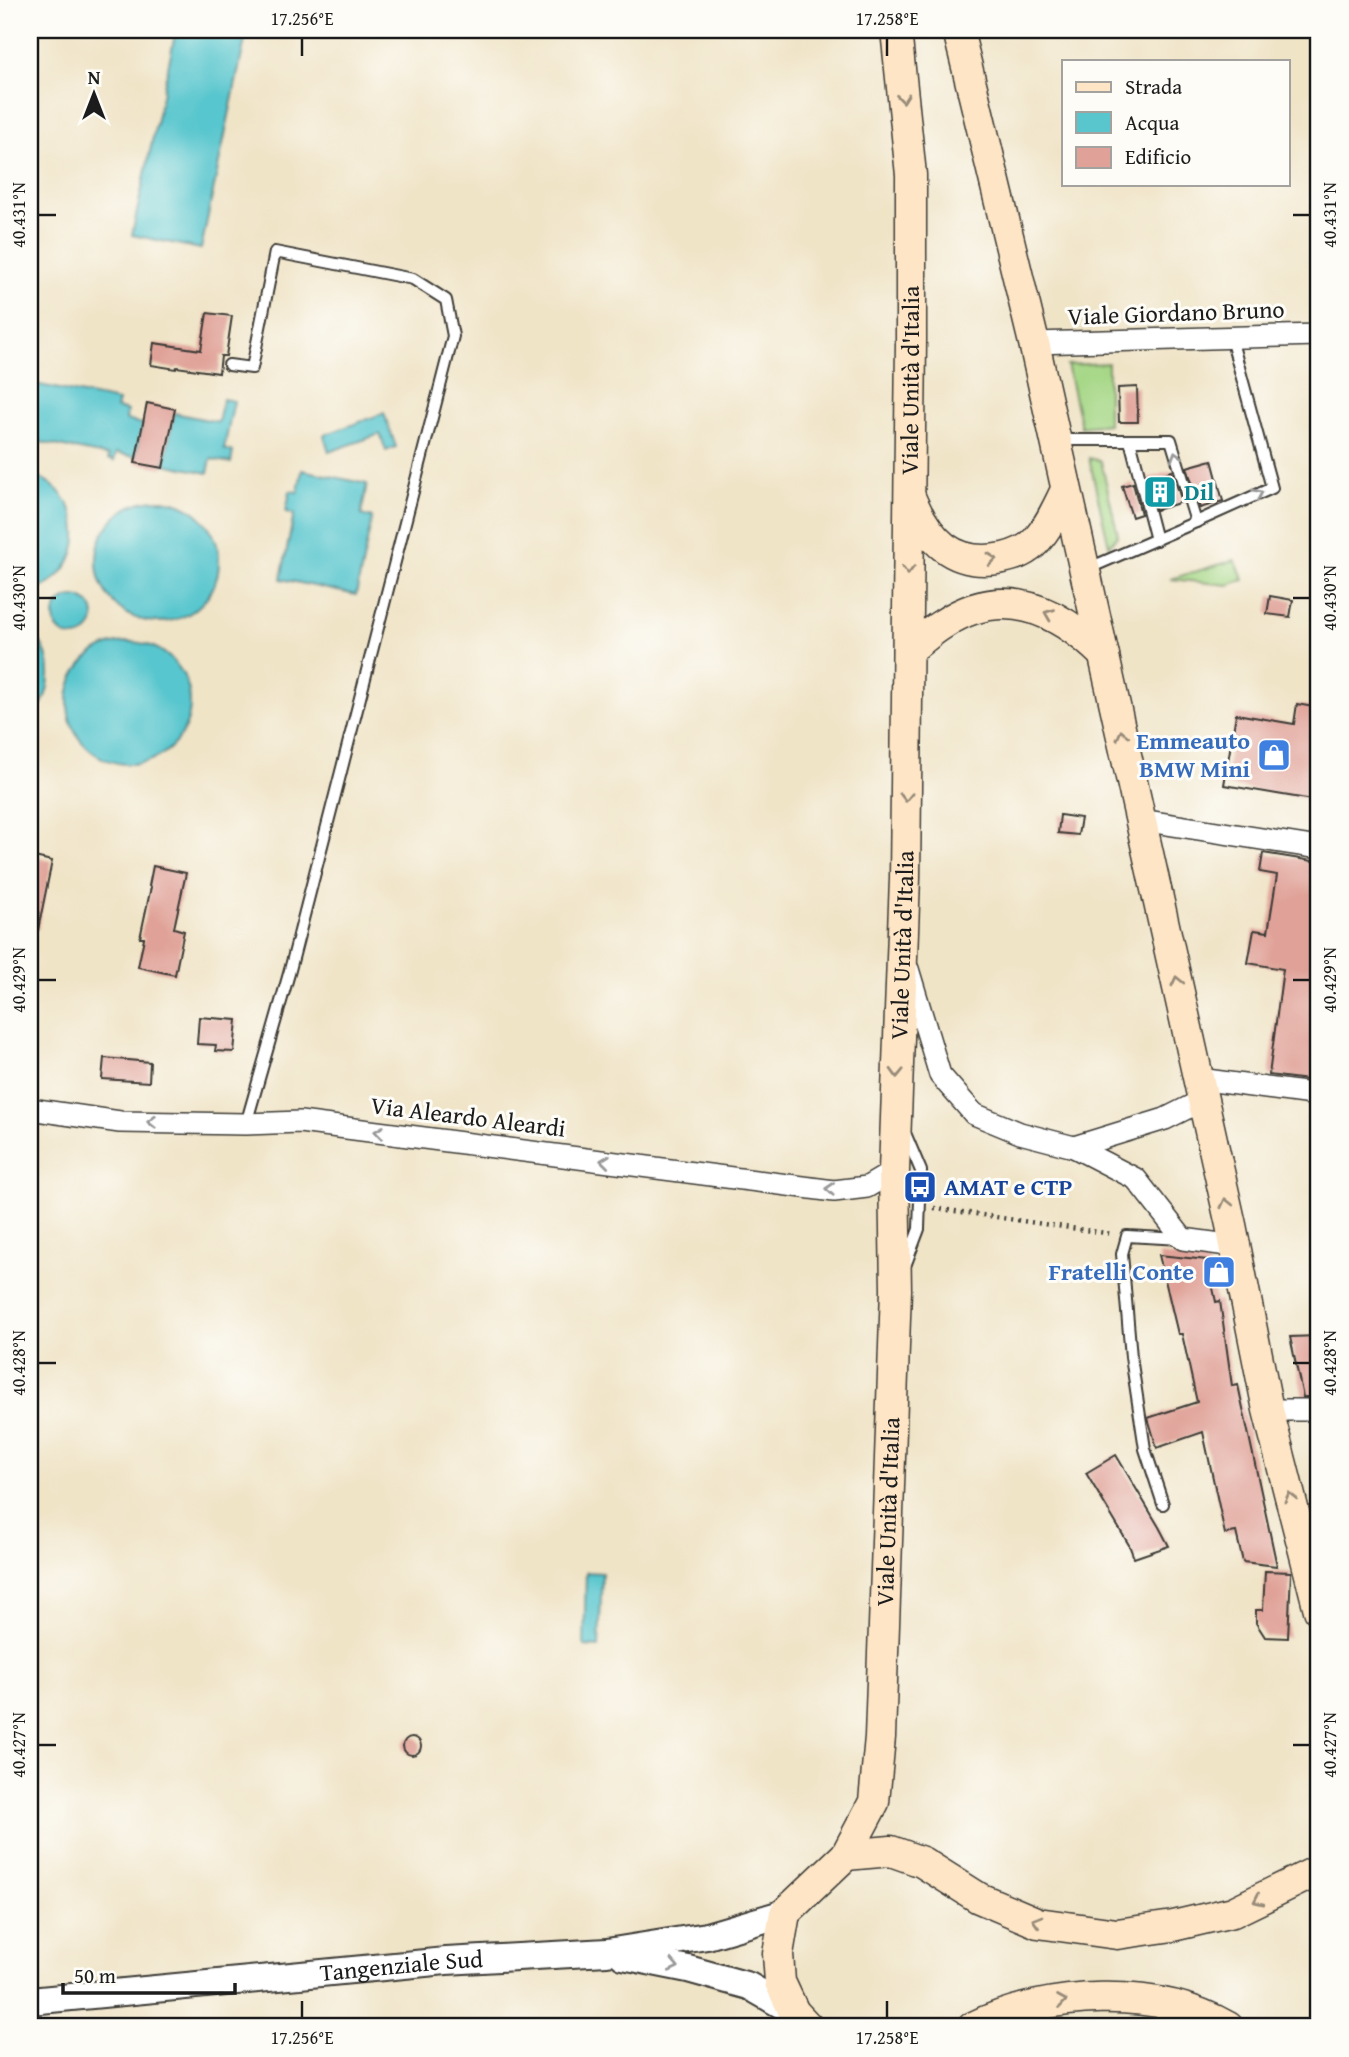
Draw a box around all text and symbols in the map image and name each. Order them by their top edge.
text: 17.256°E [270,5,334,32]
text: 17.258°E [855,5,919,32]
north arrow [60,60,130,130]
legend [1062,60,1290,186]
text: N [88,63,101,91]
text: Strada [1125,71,1182,102]
one-way arrow [895,92,910,103]
text: Acqua [1125,107,1179,138]
text: Edificio [1125,141,1191,172]
text: 40.431°N [5,182,32,248]
text: 40.431°N [1316,182,1343,248]
street label: Viale Unità d'Italia [892,285,928,475]
street label: Viale Giordano Bruno [1067,291,1285,334]
one-way arrow [1170,451,1184,463]
building icon: Dil [1141,473,1179,511]
place label: Dil [1184,474,1215,509]
one-way arrow [1251,488,1264,502]
one-way arrow [986,551,998,566]
text: 40.430°N [5,565,32,631]
one-way arrow [900,565,916,575]
text: 40.430°N [1316,565,1343,631]
one-way arrow [1044,609,1056,623]
place label: Emmeauto BMW Mini [1136,723,1250,786]
one-way arrow [1115,729,1130,741]
shop icon: Emmeauto BMW Mini [1255,736,1293,774]
one-way arrow [898,792,914,803]
street label: Viale Unità d'Italia [881,850,922,1040]
text: 40.429°N [5,947,32,1013]
text: 40.429°N [1316,947,1343,1013]
one-way arrow [1170,975,1185,987]
one-way arrow [890,1068,905,1079]
street label: Via Aleardo Aleardi [369,1087,568,1146]
one-way arrow [146,1114,157,1130]
one-way arrow [373,1124,385,1139]
one-way arrow [599,1154,610,1169]
bus stop icon: AMAT e CTP [901,1168,939,1206]
place label: AMAT e CTP [944,1169,1072,1204]
one-way arrow [824,1182,835,1197]
one-way arrow [1220,1197,1235,1209]
shop icon: Fratelli Conte [1200,1253,1238,1291]
place label: Fratelli Conte [1049,1254,1194,1289]
text: 40.428°N [5,1330,32,1396]
text: 40.428°N [1316,1330,1343,1396]
street label: Viale Unità d'Italia [867,1416,908,1607]
one-way arrow [1284,1491,1299,1503]
text: 40.427°N [5,1712,32,1778]
text: 40.427°N [1316,1712,1343,1778]
one-way arrow [1253,1892,1265,1906]
one-way arrow [1031,1915,1043,1929]
street label: Tangenziale Sud [318,1941,484,1990]
scale bar [63,1952,234,1996]
one-way arrow [668,1958,680,1973]
text: 50 m [74,1960,116,1991]
one-way arrow [1056,1994,1068,2009]
text: 17.256°E [270,2024,334,2051]
text: 17.258°E [855,2024,919,2051]

